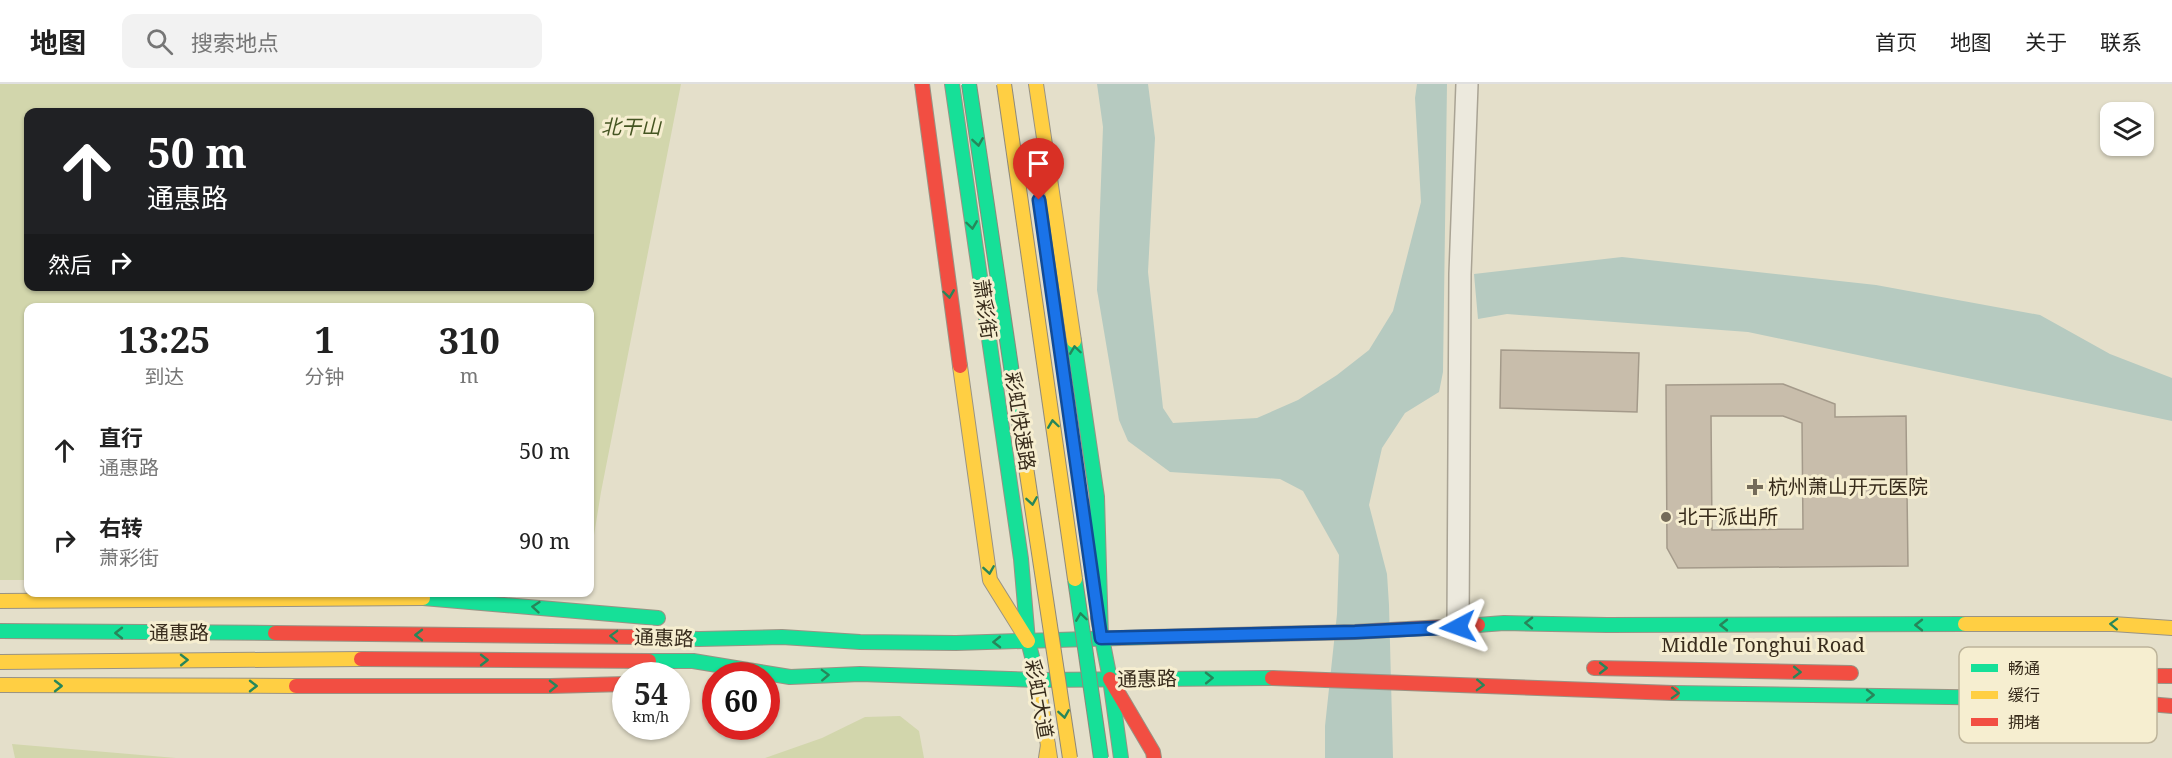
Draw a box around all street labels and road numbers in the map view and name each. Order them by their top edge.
street label: 萧彩街 [968,277,1003,341]
street label: 彩虹快速路 [999,369,1042,472]
street label: 通惠路 [149,619,209,646]
street label: 通惠路 [634,623,694,652]
street label: Middle Tonghui Road [1661,631,1865,658]
street label: 彩虹大道 [1019,657,1060,741]
street label: 通惠路 [1117,664,1177,693]

